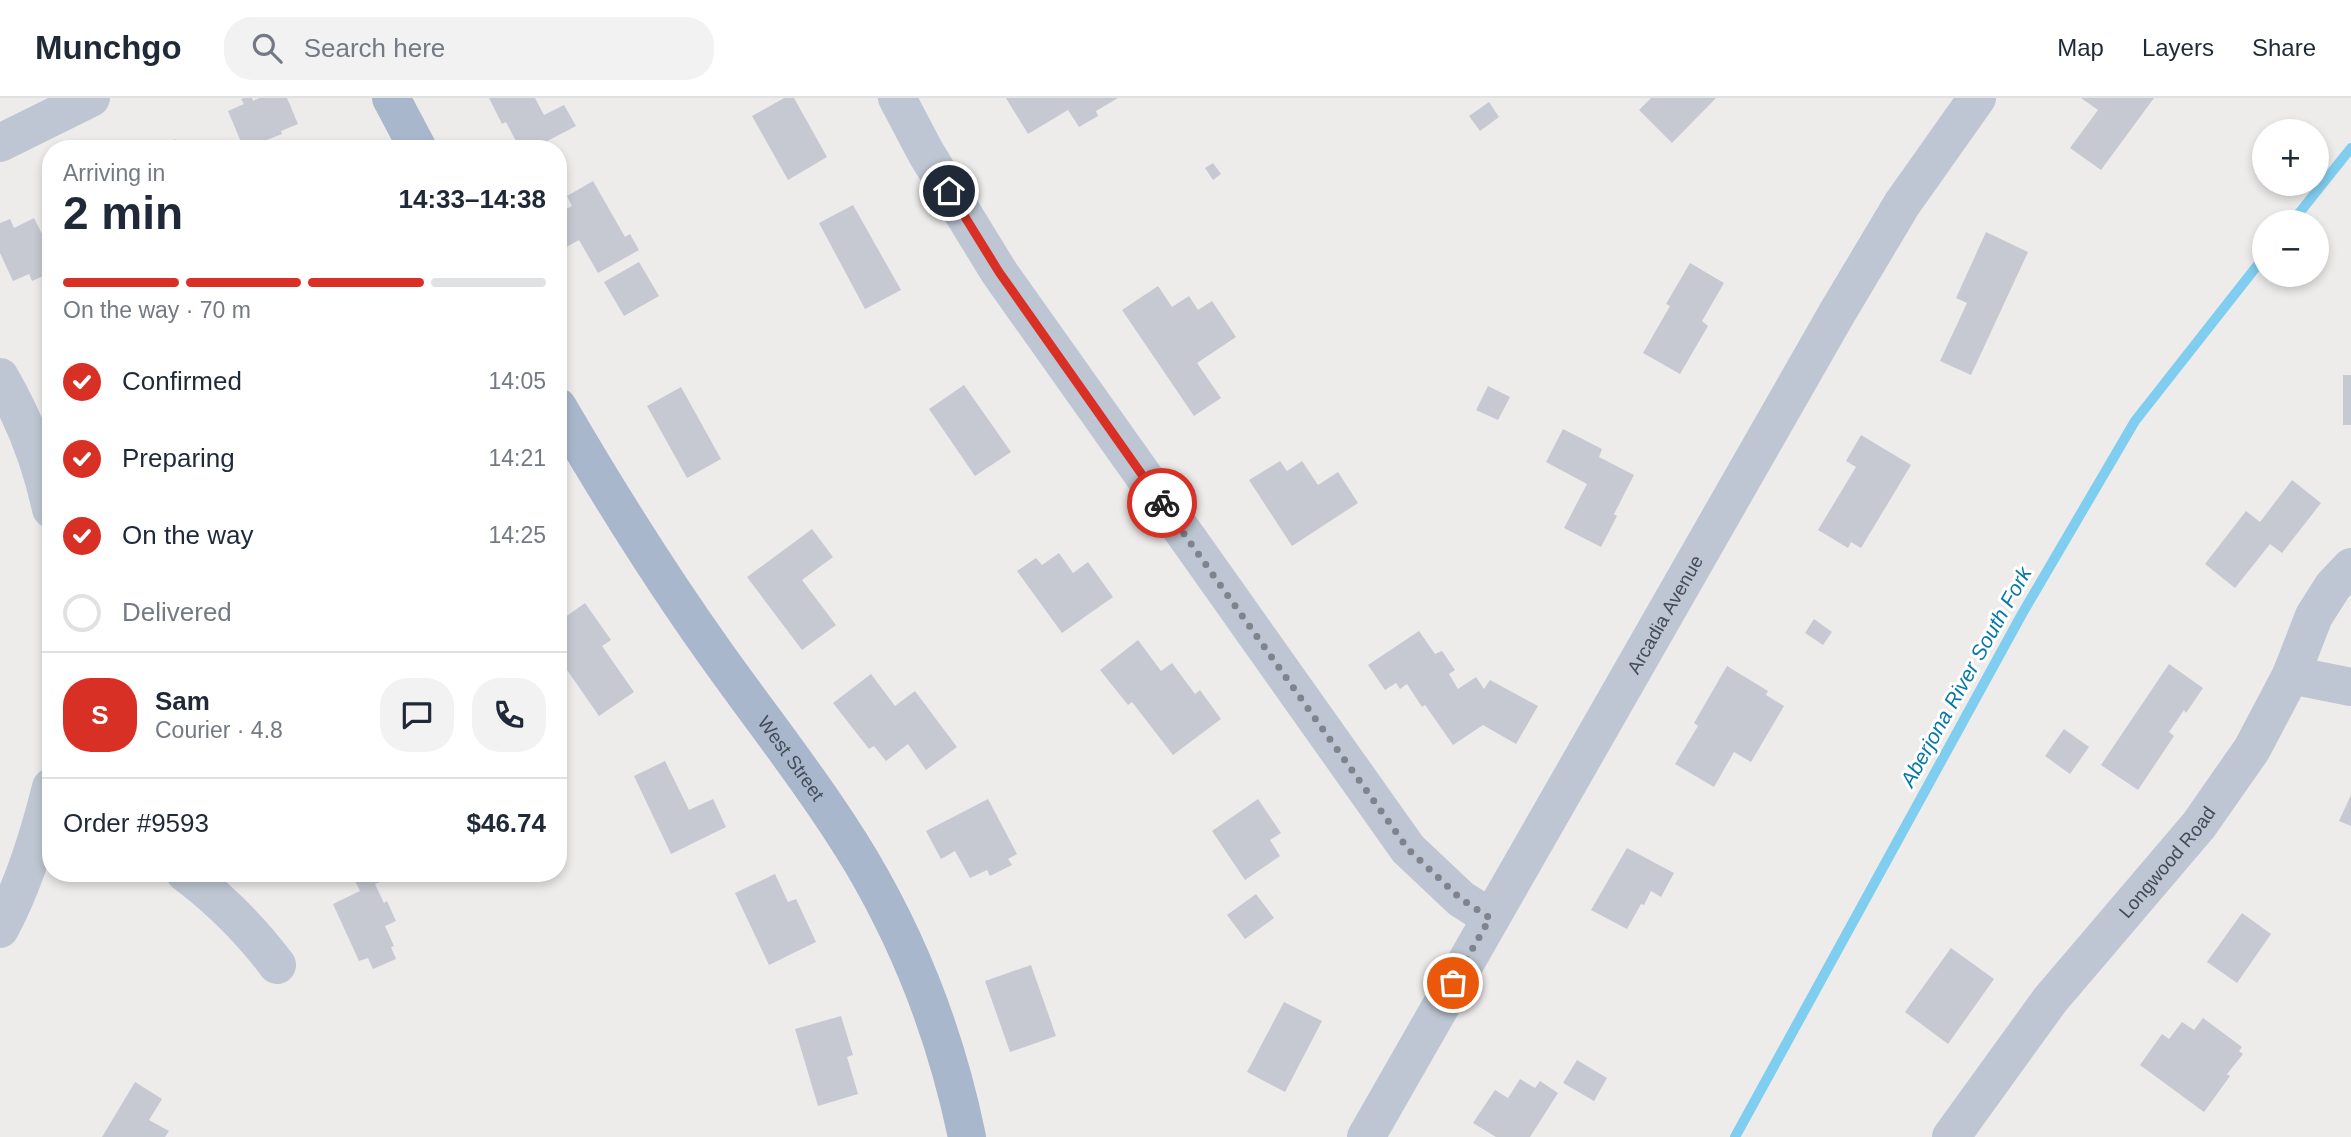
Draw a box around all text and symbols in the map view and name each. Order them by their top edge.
search box [224,17,714,80]
text: Munchgo [35,29,182,66]
icon: search [248,29,286,67]
text: Search here [304,33,445,63]
text: Map [2057,34,2104,61]
text: Layers [2142,34,2214,61]
text: Share [2252,34,2316,61]
map controls [2252,119,2329,287]
button: + [2252,119,2329,196]
text: Arriving in [63,160,165,186]
pin [919,161,979,221]
icon: home [930,172,968,210]
text: 14:33–14:38 [399,184,546,214]
text: 2 min [63,187,183,239]
button: − [2252,210,2329,287]
text: On the way · 70 m [63,297,251,323]
icon: check [63,363,101,401]
text: Confirmed [122,366,242,396]
text: 14:05 [488,368,546,394]
icon: check [63,440,101,478]
text: Preparing [122,443,235,473]
text: 14:21 [488,445,546,471]
courier [1127,468,1197,538]
icon: bike [1143,484,1181,522]
icon: check [63,517,101,555]
text: On the way [122,520,254,550]
text: 14:25 [488,522,546,548]
street label: Arcadia Avenue [1623,552,1707,677]
water label: Aberjona River South Fork [1895,562,2036,792]
text: Delivered [122,597,232,627]
button: chat [380,678,454,752]
button: phone [472,678,546,752]
text: Sam [155,686,210,716]
text: S [91,700,109,730]
street label: West Street [754,712,829,805]
text: Courier · 4.8 [155,717,283,743]
street label: Longwood Road [2115,803,2220,922]
text: Order #9593 [63,808,209,838]
text: $46.74 [466,808,546,838]
pin [1423,953,1483,1013]
icon: bag [1434,964,1472,1002]

